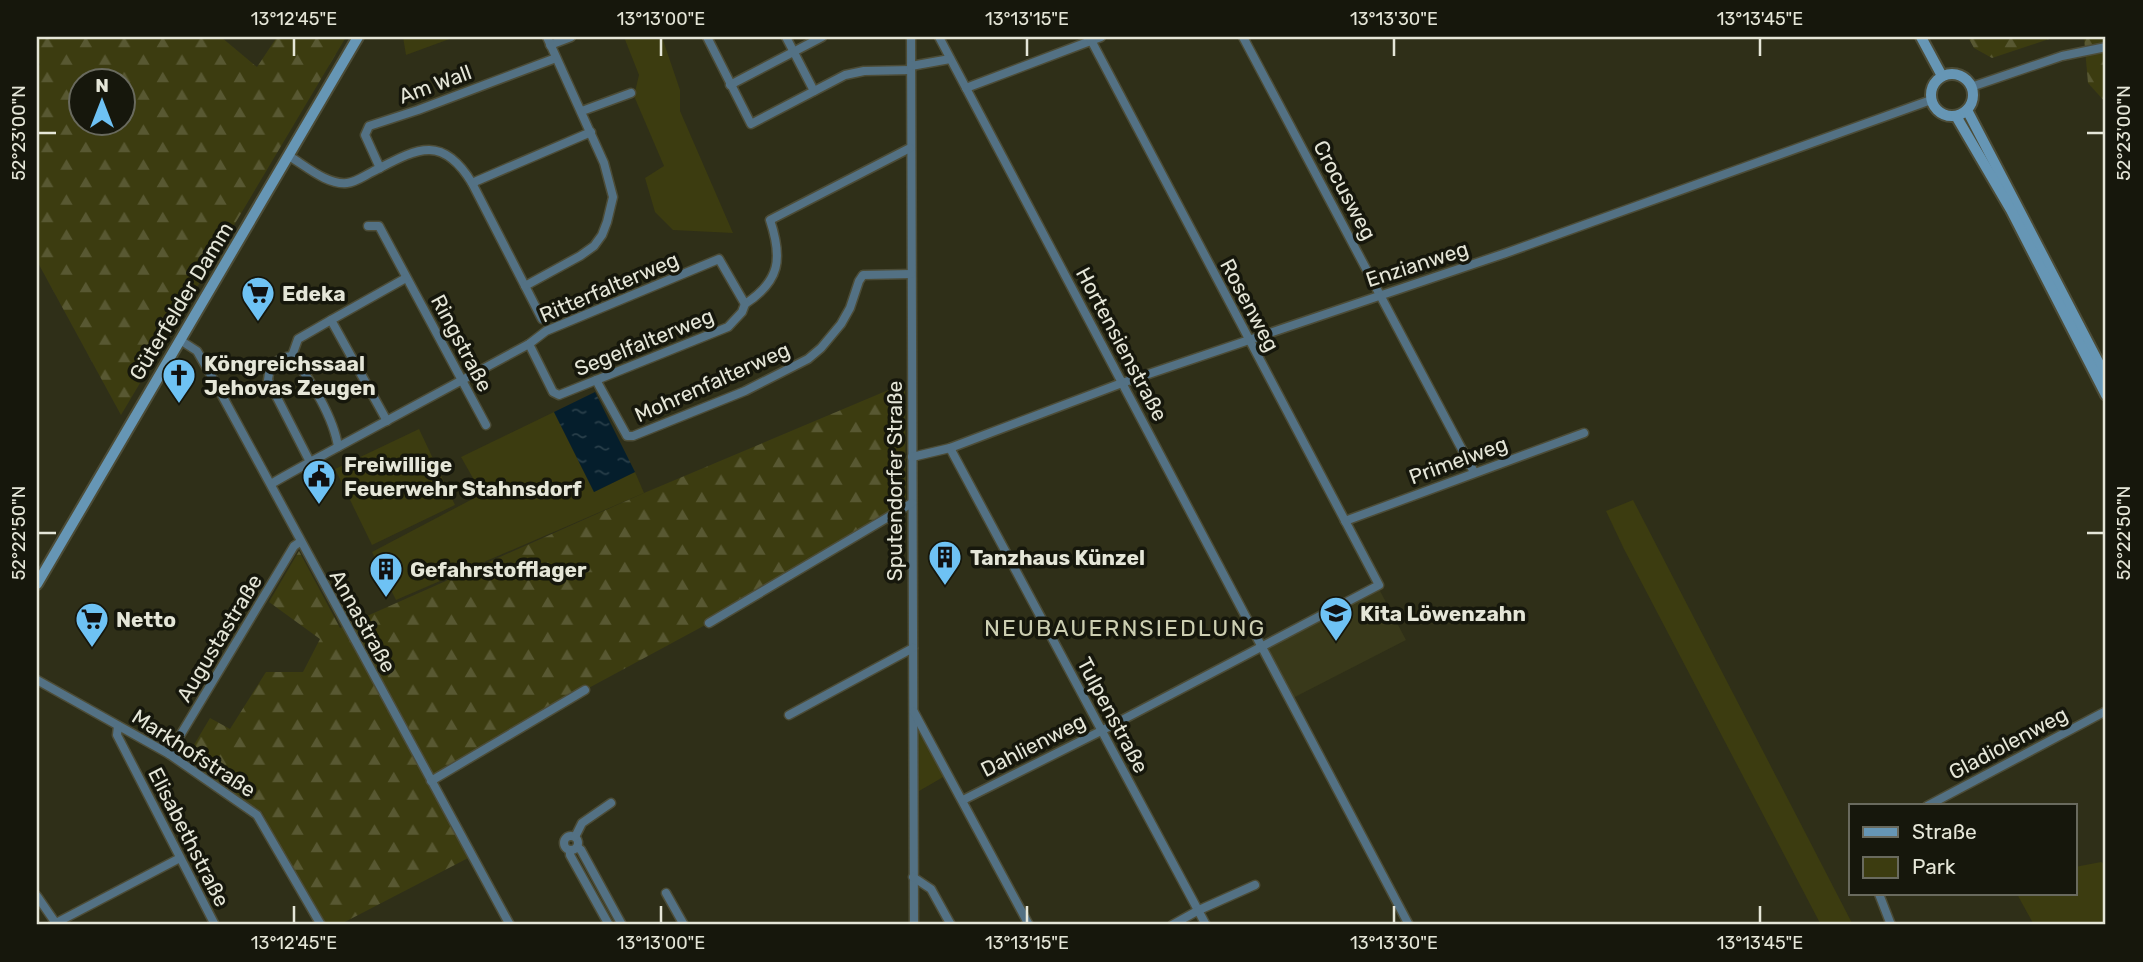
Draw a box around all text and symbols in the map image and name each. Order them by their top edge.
text: 13°12'45"E [251,8,337,30]
text: 13°13'00"E [617,8,705,30]
text: 13°13'15"E [985,8,1069,30]
text: 13°13'30"E [1350,8,1438,30]
text: 13°13'45"E [1717,8,1803,30]
street label: Am Wall [395,59,475,109]
north arrow [66,66,136,136]
text: N [95,74,109,97]
text: 52°23'00"N [8,85,30,181]
text: 52°23'00"N [2113,85,2135,181]
street label: Crocusweg [1308,136,1382,244]
street label: Güterfelder Damm [124,217,238,385]
street label: Enzianweg [1363,236,1471,292]
street label: Ritterfalterweg [536,246,682,328]
street label: Rosenweg [1215,254,1285,356]
street label: Hortensienstraße [1071,263,1173,425]
supermarket icon: Edeka [239,274,277,323]
place label: Edeka [282,281,346,306]
street label: Ringstraße [426,290,498,396]
street label: Segelfalterweg [571,303,717,381]
street label: Mohrenfalterweg [631,337,793,427]
place label: Köngreichssaal Jehovas Zeugen [204,351,376,400]
church icon: Köngreichssaal Jehovas Zeugen [160,356,198,405]
street label: Sputendorfer Straße [882,381,907,581]
street label: Primelweg [1405,431,1511,489]
place label: Freiwillige Feuerwehr Stahnsdorf [344,452,582,501]
public building icon: Freiwillige Feuerwehr Stahnsdorf [300,457,338,506]
text: 52°22'50"N [8,486,30,580]
text: 52°22'50"N [2113,486,2135,580]
building icon: Tanzhaus Künzel [926,538,964,587]
place label: Tanzhaus Künzel [970,545,1145,570]
building icon: Gefahrstofflager [367,550,405,599]
place label: Gefahrstofflager [410,557,587,582]
street label: Annastraße [325,565,401,677]
street label: Augustastraße [171,570,267,706]
school or university icon: Kita Löwenzahn [1317,594,1355,643]
supermarket icon: Netto [73,600,111,649]
place label: Kita Löwenzahn [1360,601,1526,626]
place label: Netto [116,607,176,632]
district label: NEUBAUERNSIEDLUNG [984,614,1266,642]
street label: Tulpenstraße [1072,653,1154,777]
street label: Gladiolenweg [1944,701,2072,785]
street label: Markhofstraße [128,704,260,802]
street label: Dahlienweg [976,708,1090,782]
street label: Elisabethstraße [143,763,235,911]
legend [1849,804,2076,895]
text: Straße [1912,819,1977,844]
text: Park [1912,854,1956,879]
text: 13°12'45"E [251,932,337,954]
text: 13°13'00"E [617,932,705,954]
text: 13°13'15"E [985,932,1069,954]
text: 13°13'30"E [1350,932,1438,954]
text: 13°13'45"E [1717,932,1803,954]

